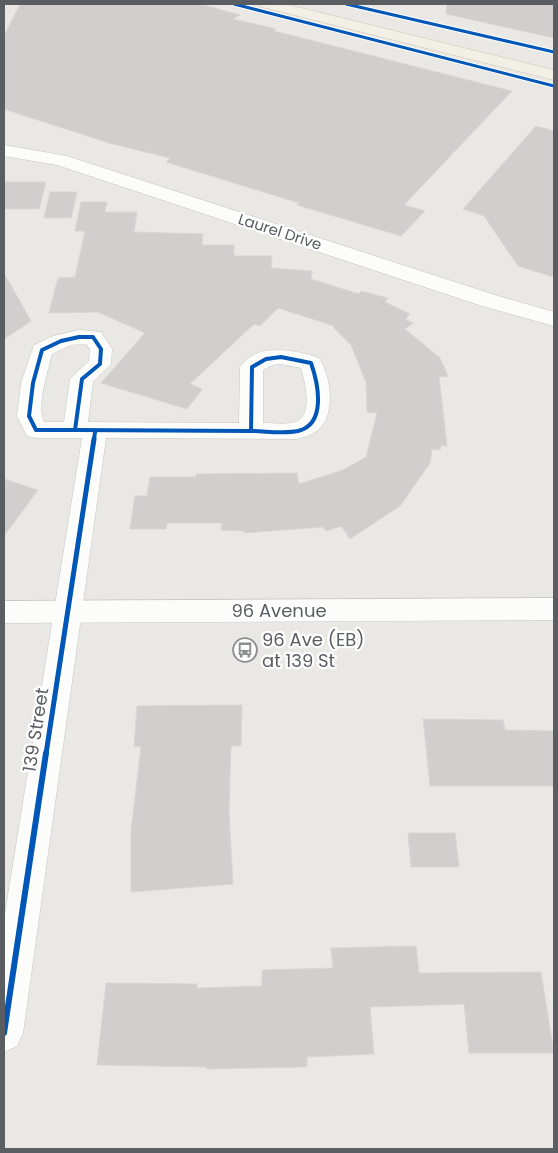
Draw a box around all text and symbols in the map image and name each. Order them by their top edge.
street label: Laurel Drive [236,208,324,255]
street label: 96 Avenue [231,598,327,623]
place label: 96 Ave (EB) at 139 St [262,627,364,673]
bus stop icon: 96 Ave (EB) at 139 St [232,637,258,663]
street label: 139 Street [16,686,55,774]

